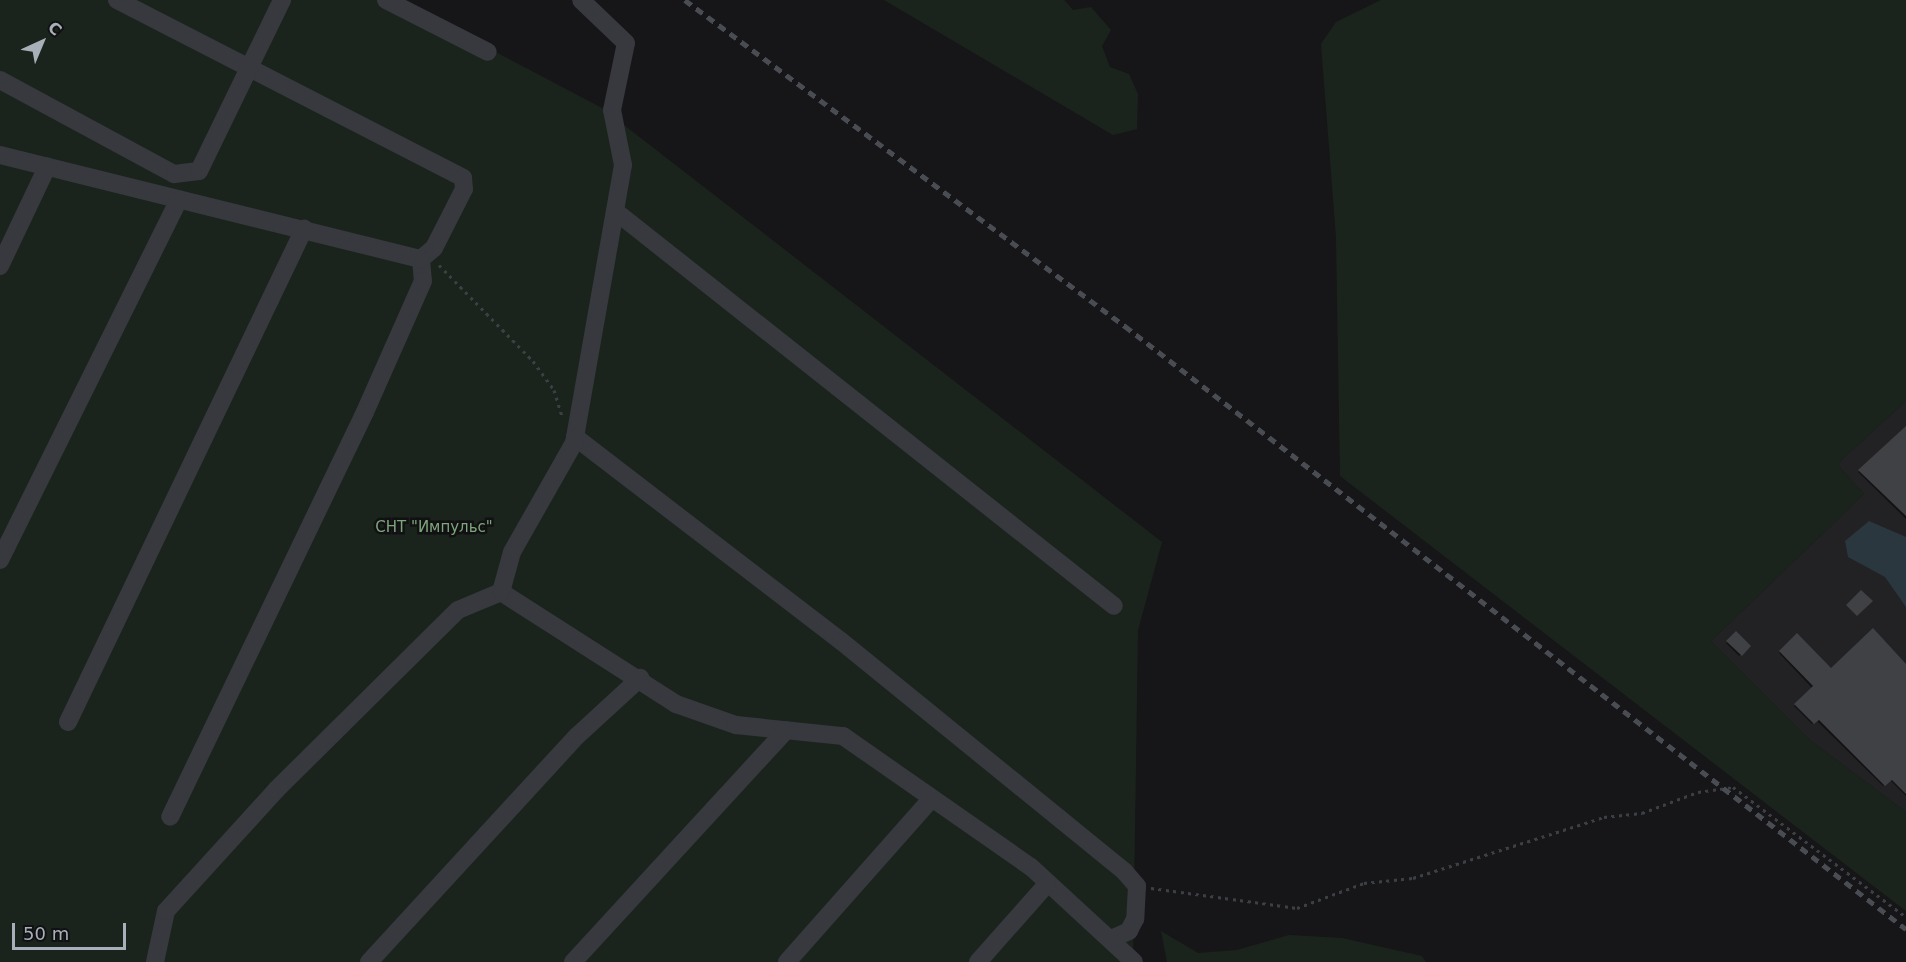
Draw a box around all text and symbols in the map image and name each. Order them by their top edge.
north arrow [12,12,72,72]
text: С [44,18,66,40]
park label: СНТ "Импульс" [375,519,493,537]
scale bar [15,911,129,949]
text: 50 m [23,923,69,944]

